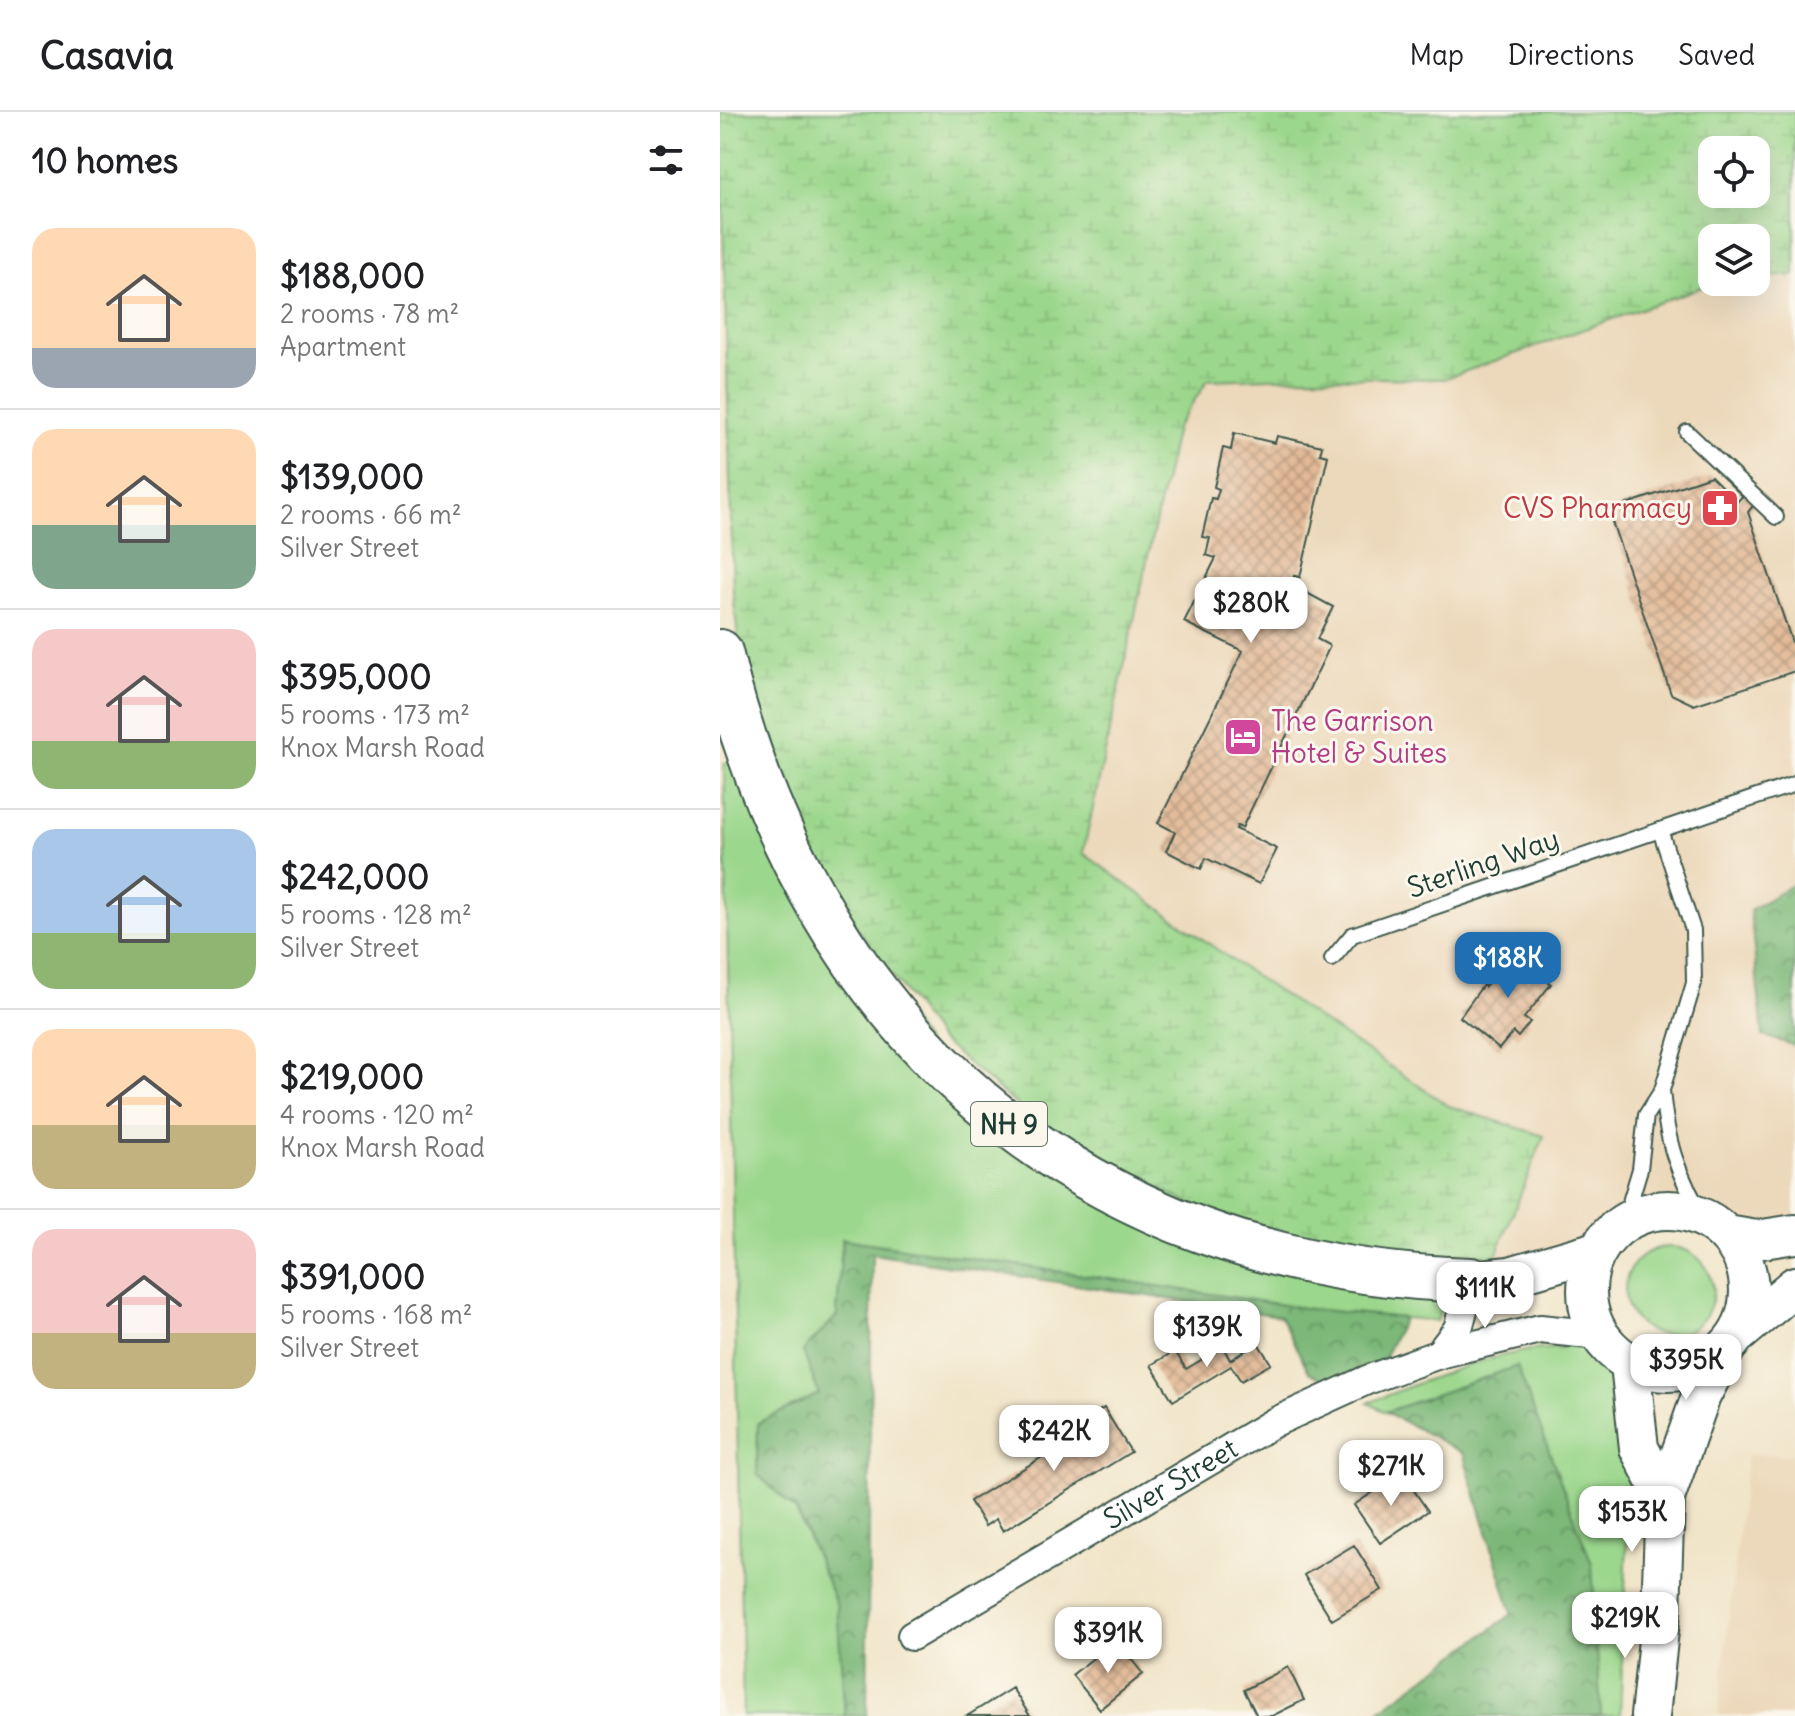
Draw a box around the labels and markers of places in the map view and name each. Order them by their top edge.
pharmacy icon: CVS Pharmacy [1699,487,1741,529]
place label: CVS Pharmacy [1503,490,1692,526]
pin: $280K [1195,577,1307,645]
place label: The Garrison Hotel & Suites [1271,703,1447,771]
hotel icon: The Garrison Hotel & Suites [1222,716,1264,758]
pin: $188K [1452,932,1564,1000]
pin: $111K [1429,1262,1541,1330]
pin: $139K [1151,1301,1263,1369]
pin: $395K [1630,1334,1742,1402]
pin: $242K [998,1405,1110,1473]
pin: $271K [1335,1440,1447,1508]
pin: $153K [1576,1486,1688,1554]
pin: $219K [1569,1592,1681,1660]
pin: $391K [1052,1607,1164,1675]

